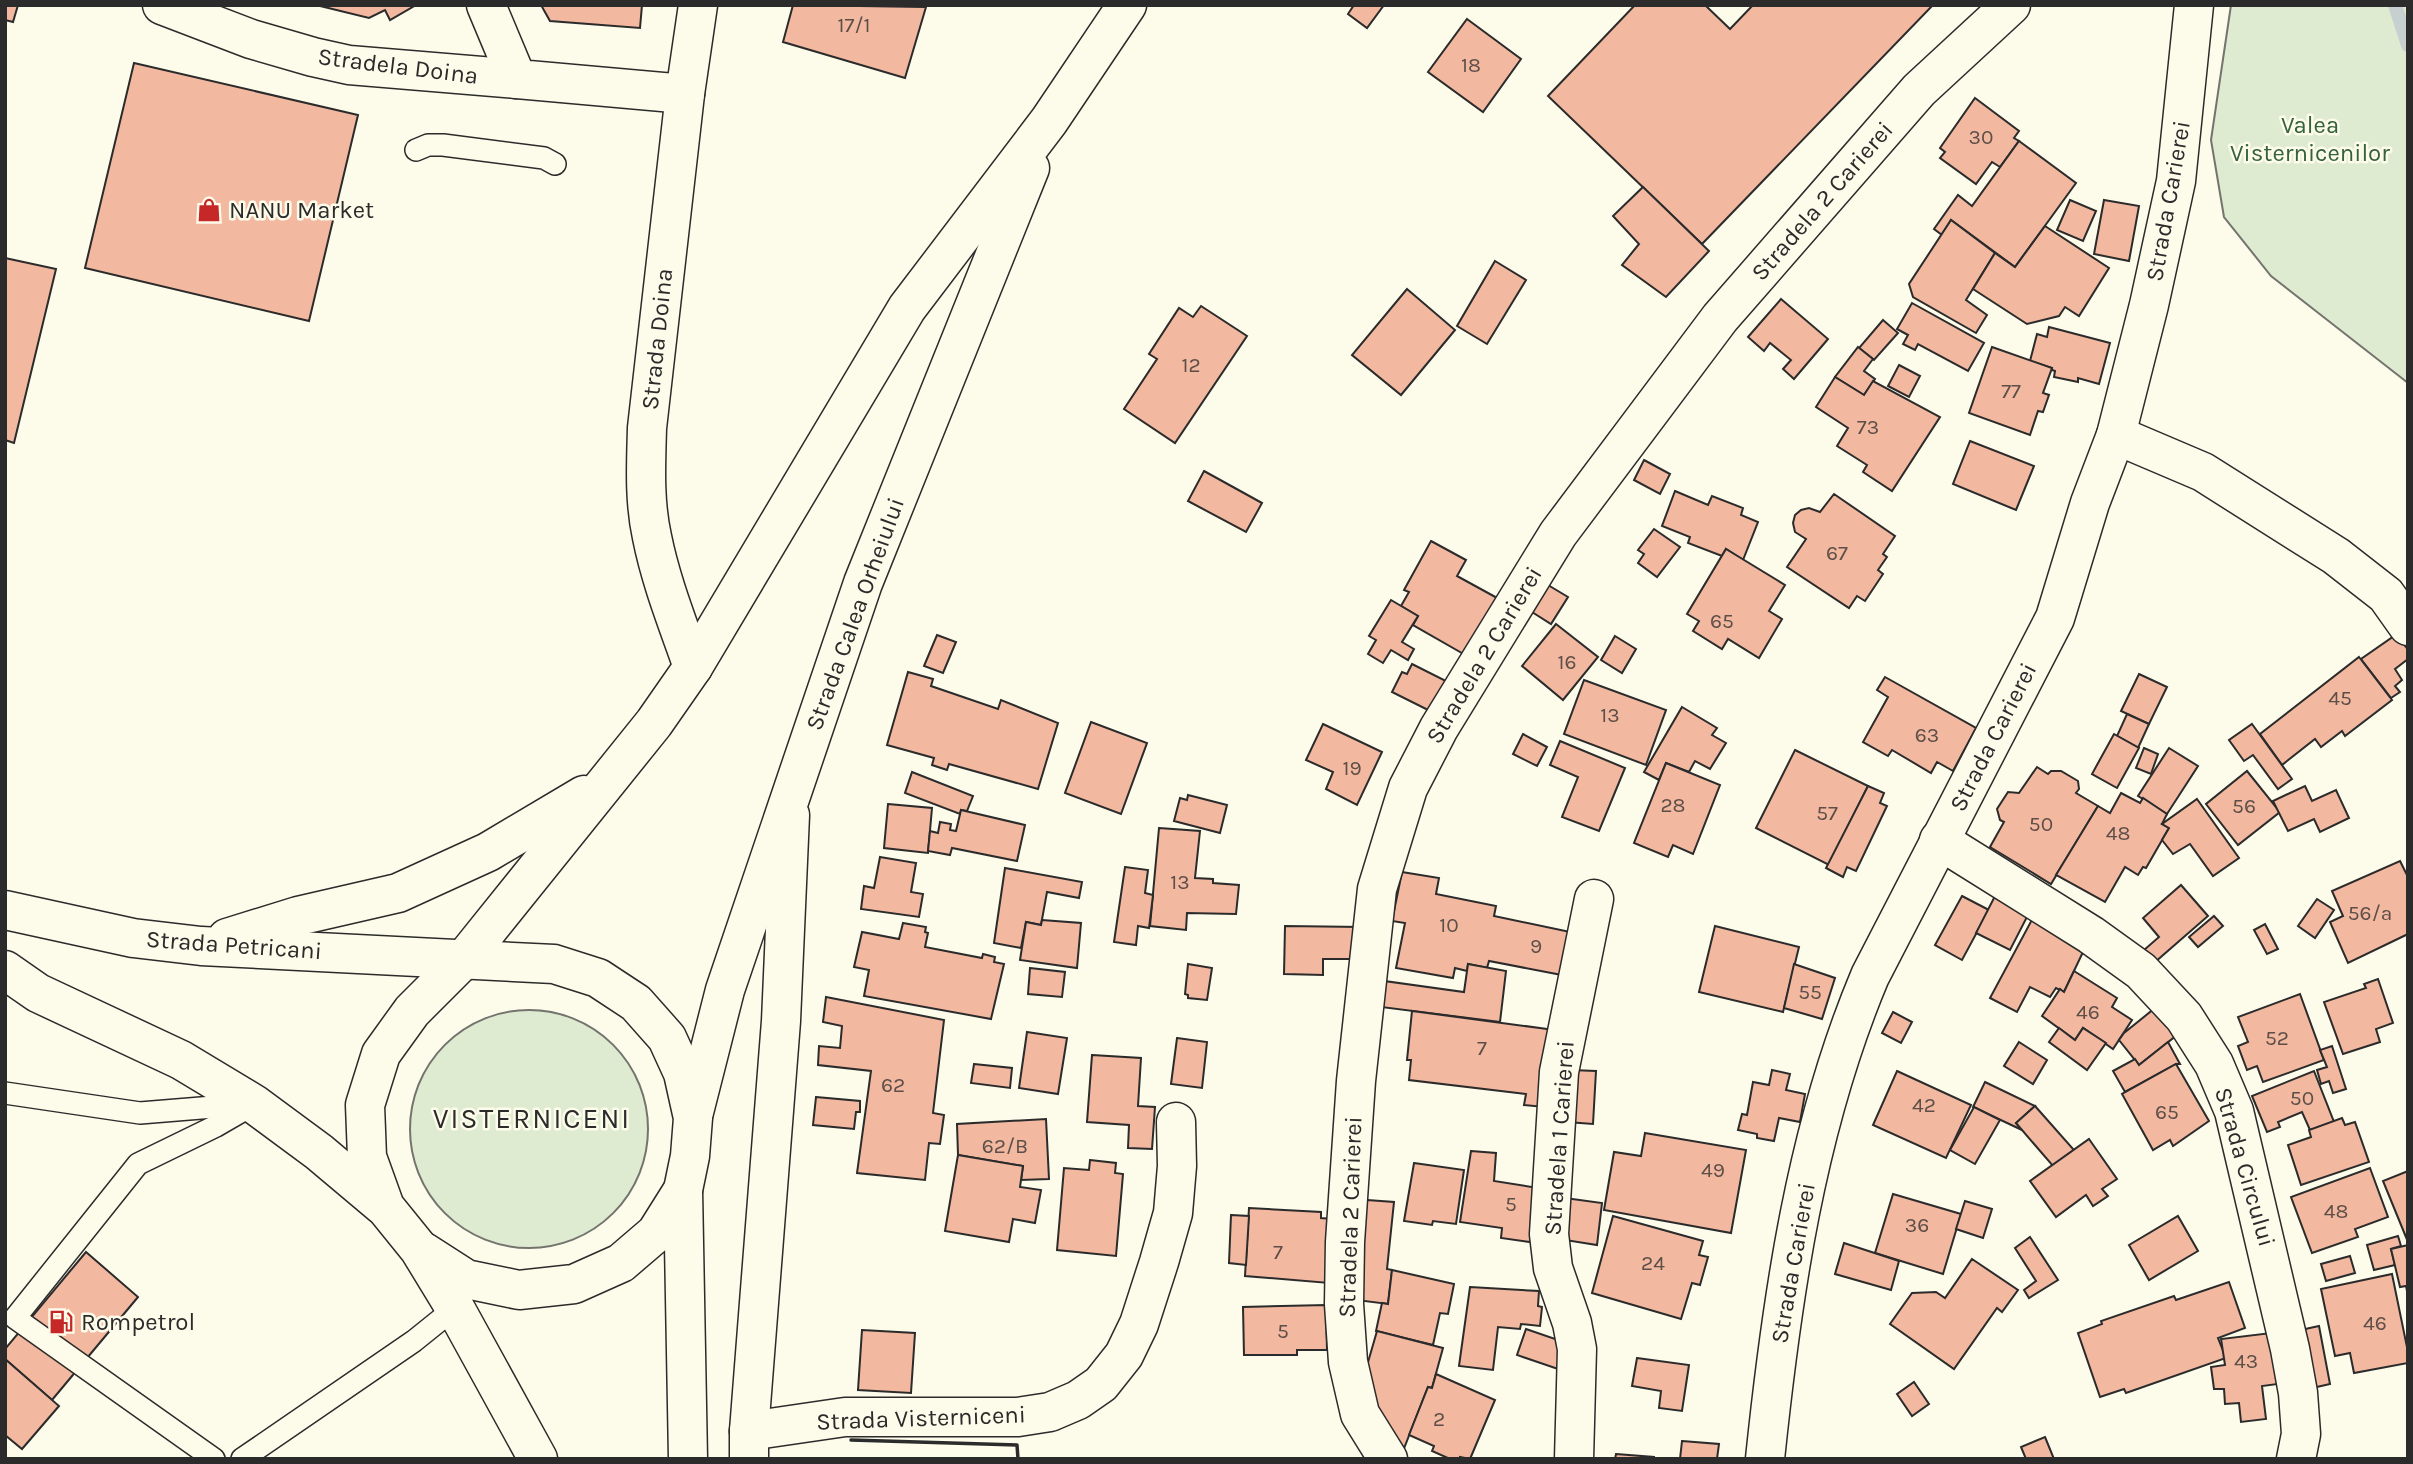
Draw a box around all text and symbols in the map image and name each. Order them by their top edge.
house number: 17/1 [838,13,870,37]
street label: Stradela Doina [316,42,480,90]
house number: 18 [1461,53,1481,77]
park label: Valea Visternicenilor [2230,111,2390,167]
street label: Stradela 2 Carierei [1745,116,1899,286]
street label: Strada Carierei [2140,118,2196,284]
house number: 30 [1969,125,1993,149]
shop icon: NANU Market [195,196,223,224]
place label: NANU Market [229,196,374,224]
street label: Strada Doina [636,267,678,411]
house number: 12 [1181,353,1201,377]
house number: 77 [2001,379,2021,403]
house number: 73 [1857,415,1879,439]
street label: Strada Calea Orheiului [800,494,910,734]
house number: 67 [1826,541,1848,565]
street label: Stradela 2 Carierei [1420,561,1548,749]
house number: 65 [1710,609,1734,633]
house number: 16 [1558,650,1576,674]
street label: Strada Carierei [1944,658,2042,816]
house number: 45 [2328,686,2352,710]
house number: 13 [1600,703,1620,727]
house number: 63 [1915,723,1939,747]
house number: 19 [1342,756,1362,780]
house number: 28 [1660,793,1686,817]
house number: 56 [2232,794,2256,818]
house number: 57 [1816,801,1838,825]
house number: 50 [2029,812,2053,836]
house number: 48 [2106,821,2130,845]
house number: 13 [1170,870,1190,894]
house number: 56/a [2348,901,2392,925]
house number: 10 [1439,913,1459,937]
street label: Strada Petricani [145,925,323,965]
house number: 9 [1530,934,1542,958]
house number: 55 [1798,980,1822,1004]
house number: 46 [2076,1000,2100,1024]
house number: 52 [2265,1026,2289,1050]
house number: 7 [1477,1036,1487,1060]
street label: Stradela 1 Carierei [1538,1040,1580,1236]
house number: 62 [881,1073,905,1097]
street label: Strada Circului [2209,1084,2281,1250]
house number: 50 [2290,1086,2314,1110]
house number: 42 [1912,1093,1936,1117]
house number: 65 [2155,1100,2179,1124]
district label: VISTERNICENI [433,1102,631,1135]
street label: Stradela 2 Carierei [1332,1116,1368,1318]
house number: 62/B [982,1134,1028,1158]
house number: 49 [1701,1158,1725,1182]
street label: Strada Carierei [1765,1180,1821,1346]
house number: 5 [1505,1192,1517,1216]
house number: 48 [2324,1199,2348,1223]
house number: 36 [1905,1213,1929,1237]
house number: 7 [1273,1240,1283,1264]
house number: 24 [1641,1251,1665,1275]
fuel station icon: Rompetrol [47,1308,75,1336]
place label: Rompetrol [81,1308,195,1336]
house number: 46 [2363,1311,2387,1335]
house number: 5 [1277,1319,1289,1343]
house number: 43 [2234,1349,2258,1373]
street label: Strada Visterniceni [816,1400,1026,1436]
house number: 2 [1433,1407,1445,1431]

